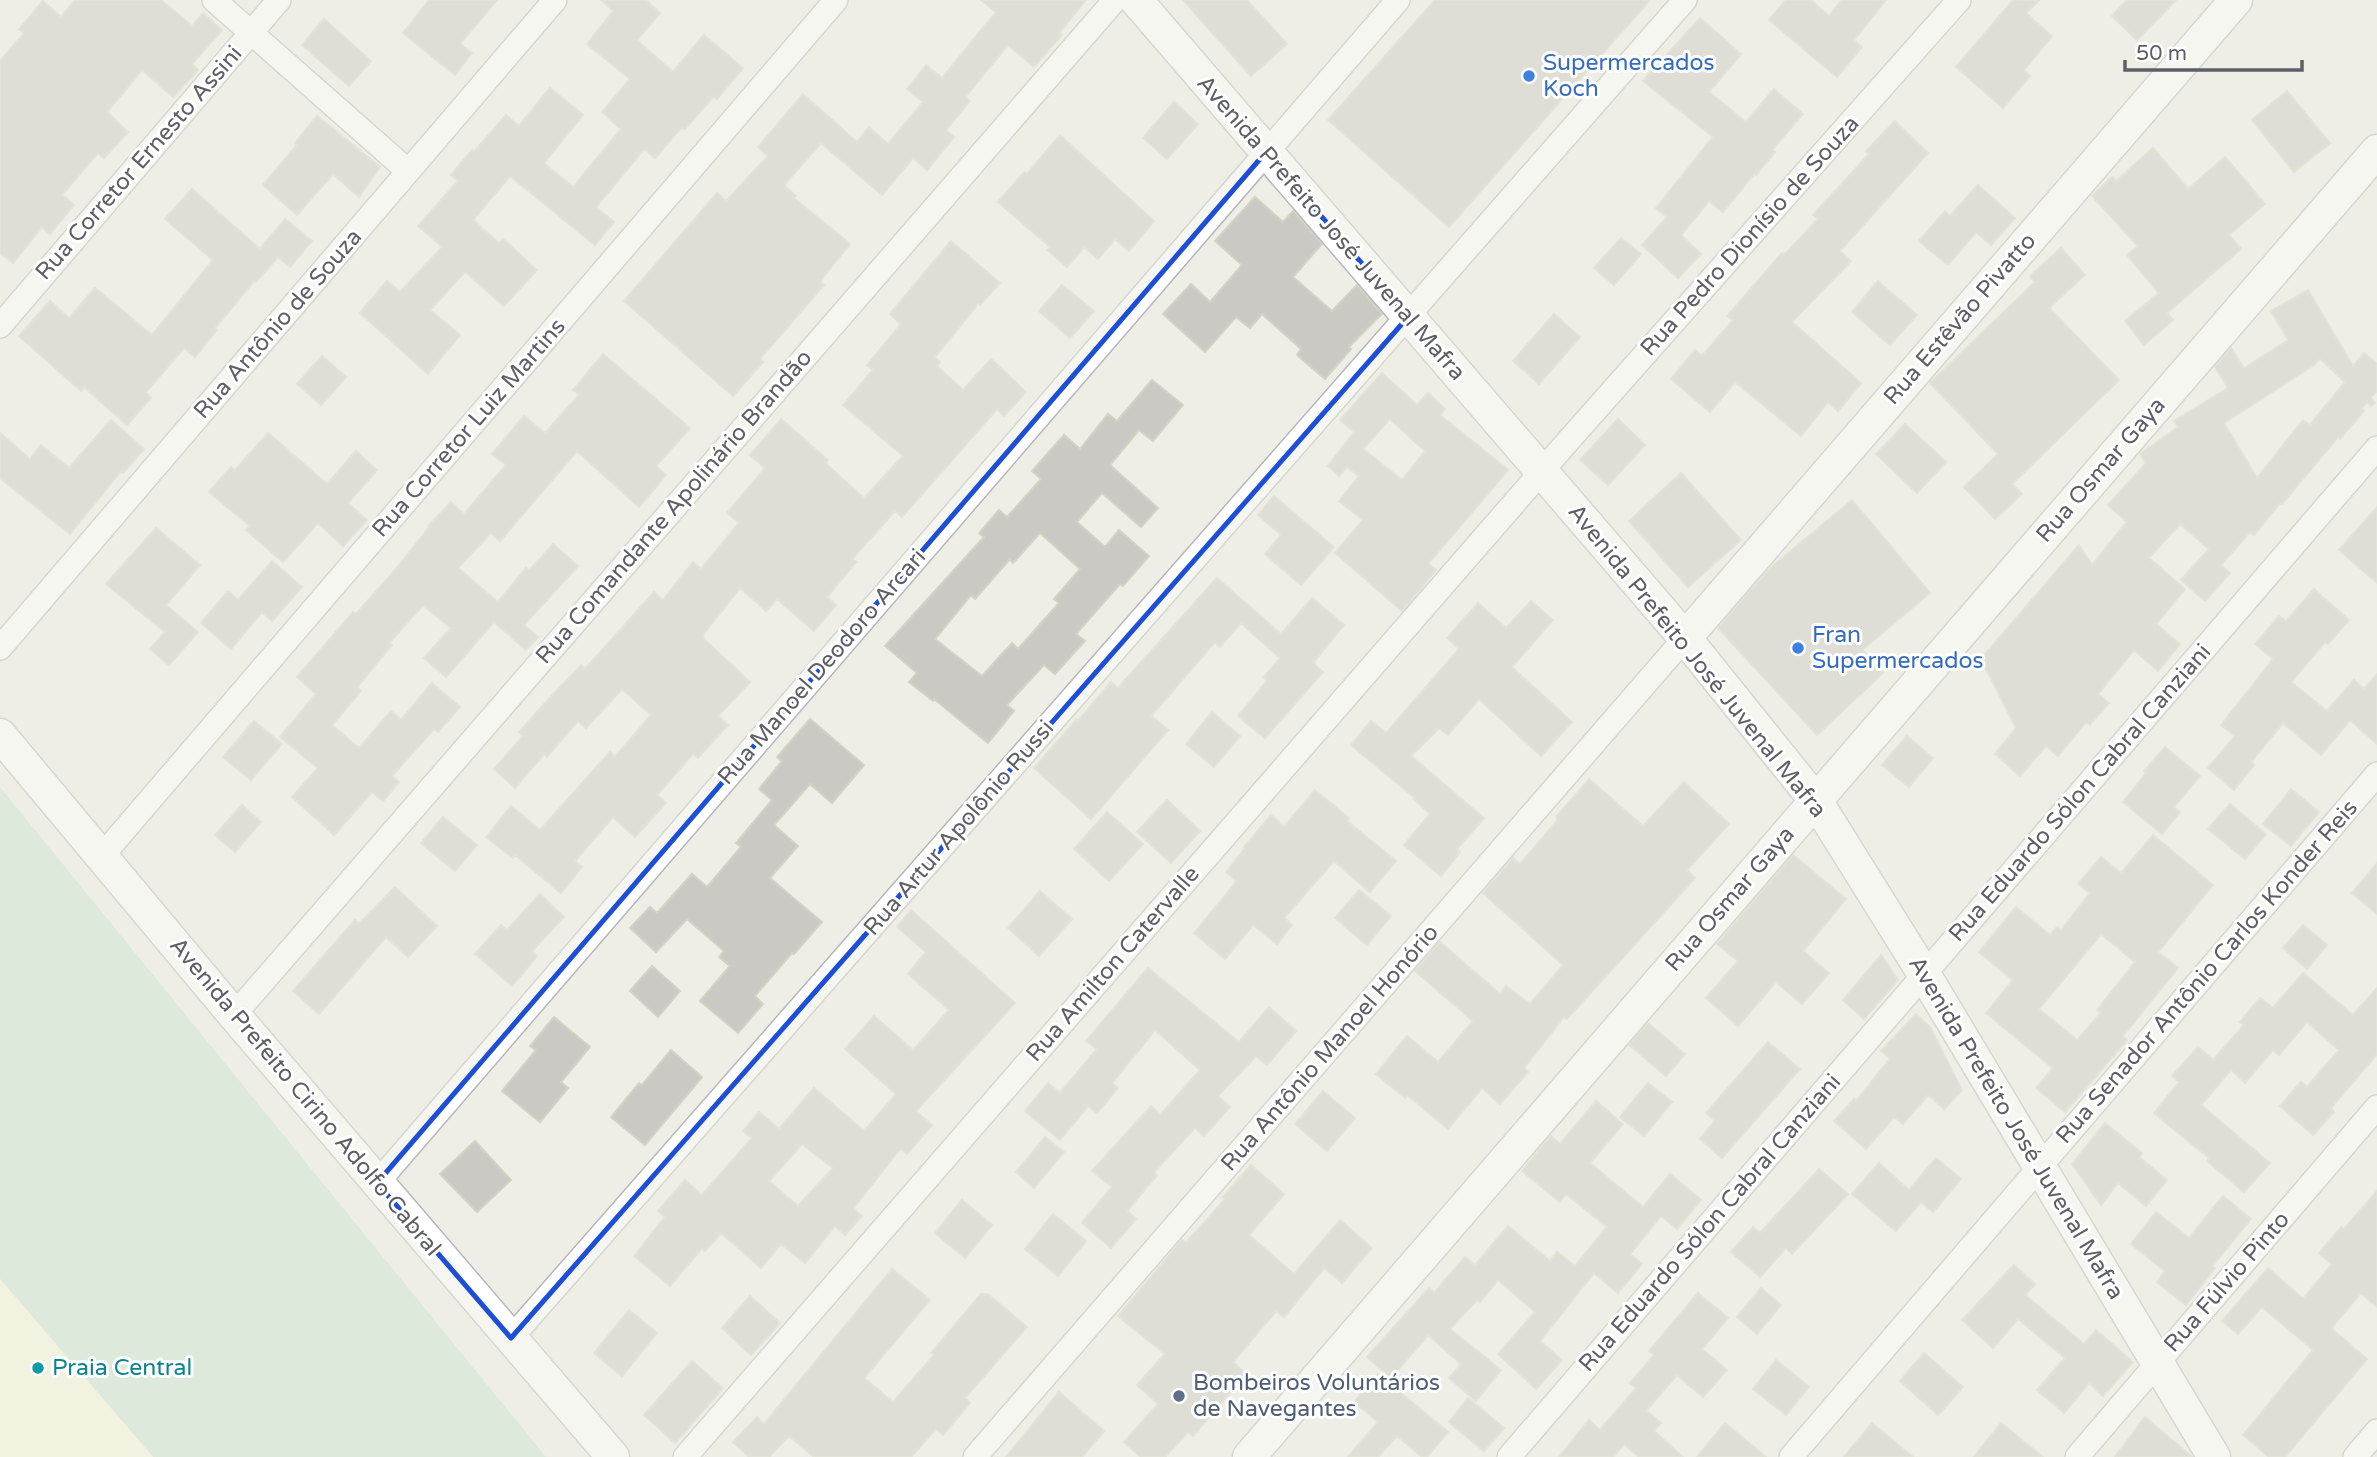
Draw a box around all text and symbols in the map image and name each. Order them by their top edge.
scale bar [2125,28,2302,72]
street label: Rua Corretor Ernesto Assini [30,40,248,286]
text: 50 m [2136,41,2187,66]
place label: Supermercados Koch [1543,49,1715,103]
marker: Supermercados Koch [1521,68,1537,84]
street label: Avenida Prefeito José Juvenal Mafra [1191,70,1471,386]
street label: Rua Pedro Dionísio de Souza [1635,110,1865,362]
street label: Rua Antônio de Souza [188,223,368,425]
street label: Rua Estêvão Pivatto [1878,227,2042,411]
street label: Rua Corretor Luiz Martins [366,313,572,543]
street label: Rua Comandante Apolinário Brandão [530,344,818,670]
street label: Rua Osmar Gaya [2030,392,2172,548]
street label: Avenida Prefeito José Juvenal Mafra [1562,499,1832,823]
street label: Rua Manoel Deodoro Arcari [712,543,932,791]
place label: Fran Supermercados [1812,621,1984,675]
street label: Rua Eduardo Sólon Cabral Canziani [1943,638,2217,948]
marker: Fran Supermercados [1790,640,1806,656]
street label: Rua Artur Apolônio Russi [858,715,1060,941]
street label: Rua Senador Antônio Carlos Konder Reis [2050,794,2364,1150]
street label: Rua Osmar Gaya [1659,821,1801,977]
street label: Rua Amilton Catervalle [1020,860,1206,1068]
street label: Rua Antônio Manoel Honório [1215,919,1445,1177]
street label: Avenida Prefeito Cirino Adolfo Cabral [163,932,447,1262]
street label: Avenida Prefeito José Juvenal Mafra [1902,951,2130,1305]
street label: Rua Eduardo Sólon Cabral Canziani [1573,1068,1847,1378]
street label: Rua Fúlvio Pinto [2158,1206,2296,1358]
place label: Praia Central [52,1354,192,1382]
marker: Praia Central [30,1360,46,1376]
place label: Bombeiros Voluntários de Navegantes [1193,1369,1440,1423]
marker: Bombeiros Voluntários de Navegantes [1171,1388,1187,1404]

